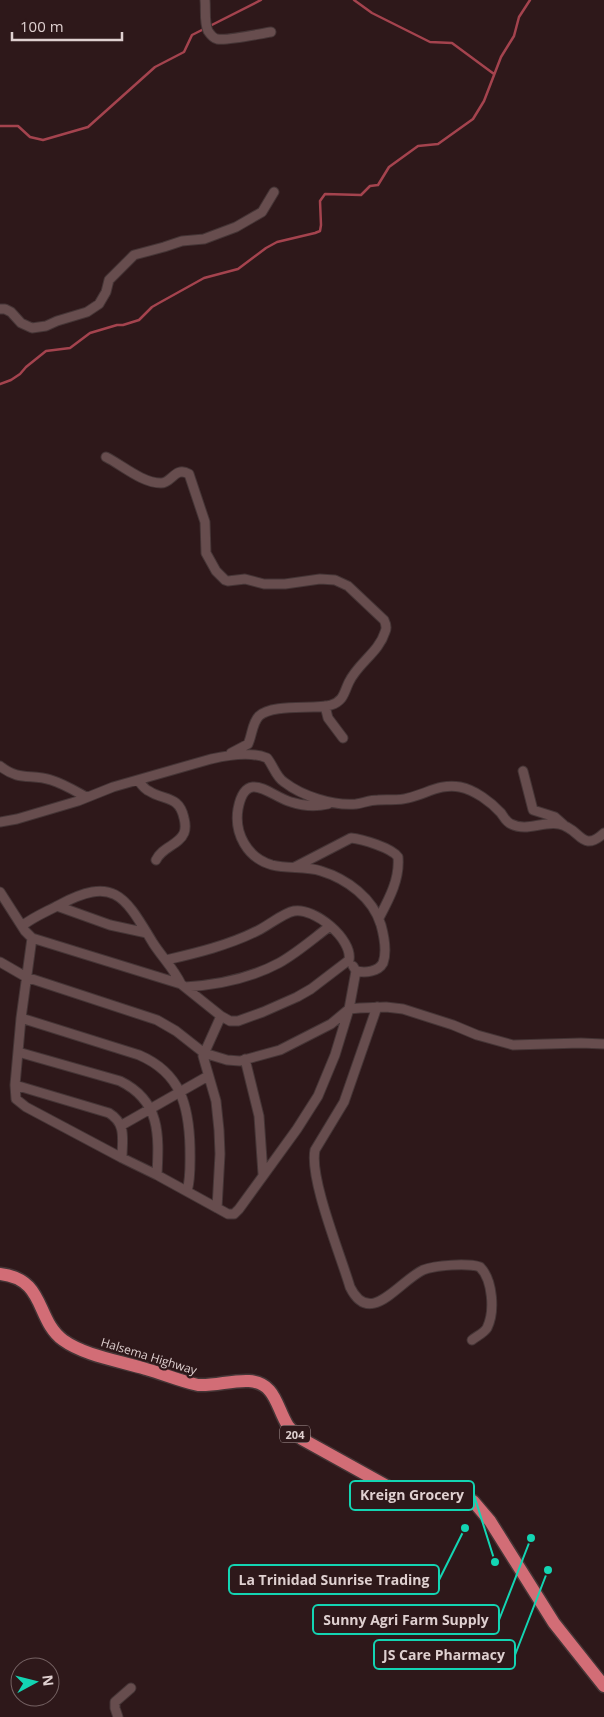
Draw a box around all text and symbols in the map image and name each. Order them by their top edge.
scale bar [12,10,122,42]
text: 100 m [20,16,64,36]
street label: Halsema Highway [99,1333,200,1379]
road number: 204 [280,1426,310,1442]
callout: Kreign Grocery [350,1481,474,1510]
text: Kreign Grocery [360,1485,464,1504]
callout: La Trinidad Sunrise Trading [229,1565,439,1594]
text: La Trinidad Sunrise Trading [239,1570,429,1589]
callout: Sunny Agri Farm Supply [313,1605,499,1634]
text: Sunny Agri Farm Supply [323,1610,489,1629]
callout: JS Care Pharmacy [374,1640,515,1669]
text: JS Care Pharmacy [381,1645,505,1664]
north arrow [10,1657,60,1707]
text: N [38,1674,59,1687]

